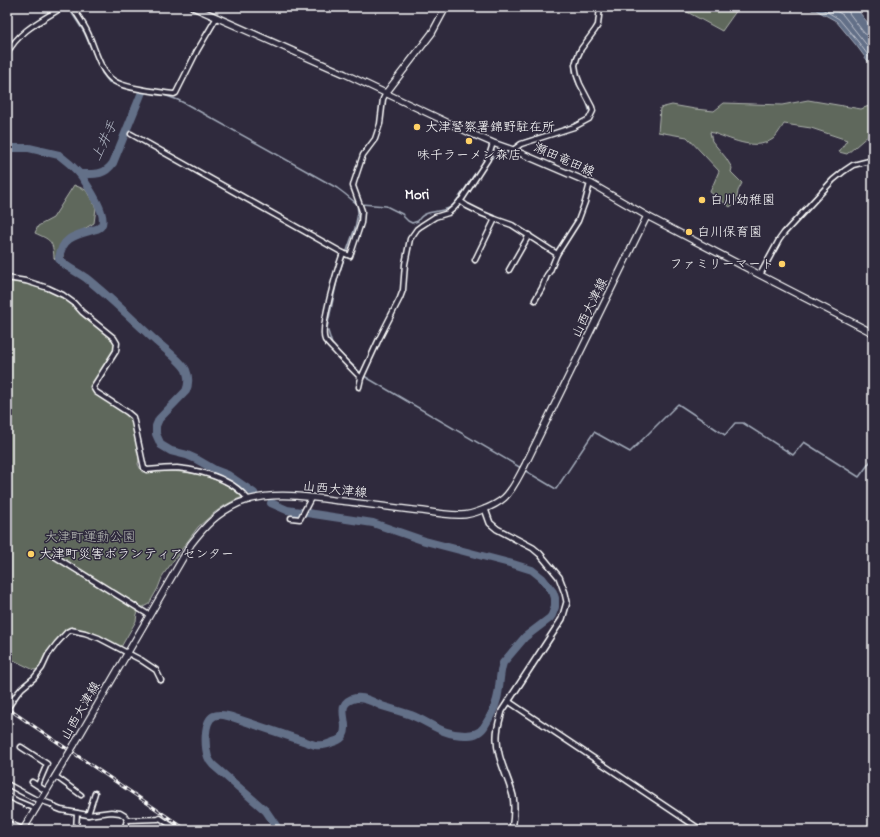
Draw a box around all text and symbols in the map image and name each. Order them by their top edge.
water label: 上井手 [86,117,124,164]
place label: 大津警察署錦野駐在所 [425,118,555,137]
marker: 大津警察署錦野駐在所 [412,122,422,132]
marker: 味千ラーメン森店 [464,136,474,146]
street label: 瀬田竜田線 [530,138,598,182]
place label: 味千ラーメン森店 [417,146,521,165]
district label: Mori [405,184,429,206]
place label: 白川幼稚園 [710,191,775,210]
marker: 白川幼稚園 [697,195,707,205]
place label: 白川保育園 [697,223,762,242]
marker: 白川保育園 [684,227,694,237]
place label: ファミリーマート [670,255,774,274]
marker: ファミリーマート [777,259,787,269]
street label: 山西大津線 [567,274,613,341]
street label: 山西大津線 [302,477,369,503]
park label: 大津町運動公園 [44,528,136,547]
place label: 大津町災害ボランティアセンター [39,545,234,564]
marker: 大津町災害ボランティアセンター [26,549,36,559]
street label: 山西大津線 [57,677,106,744]

